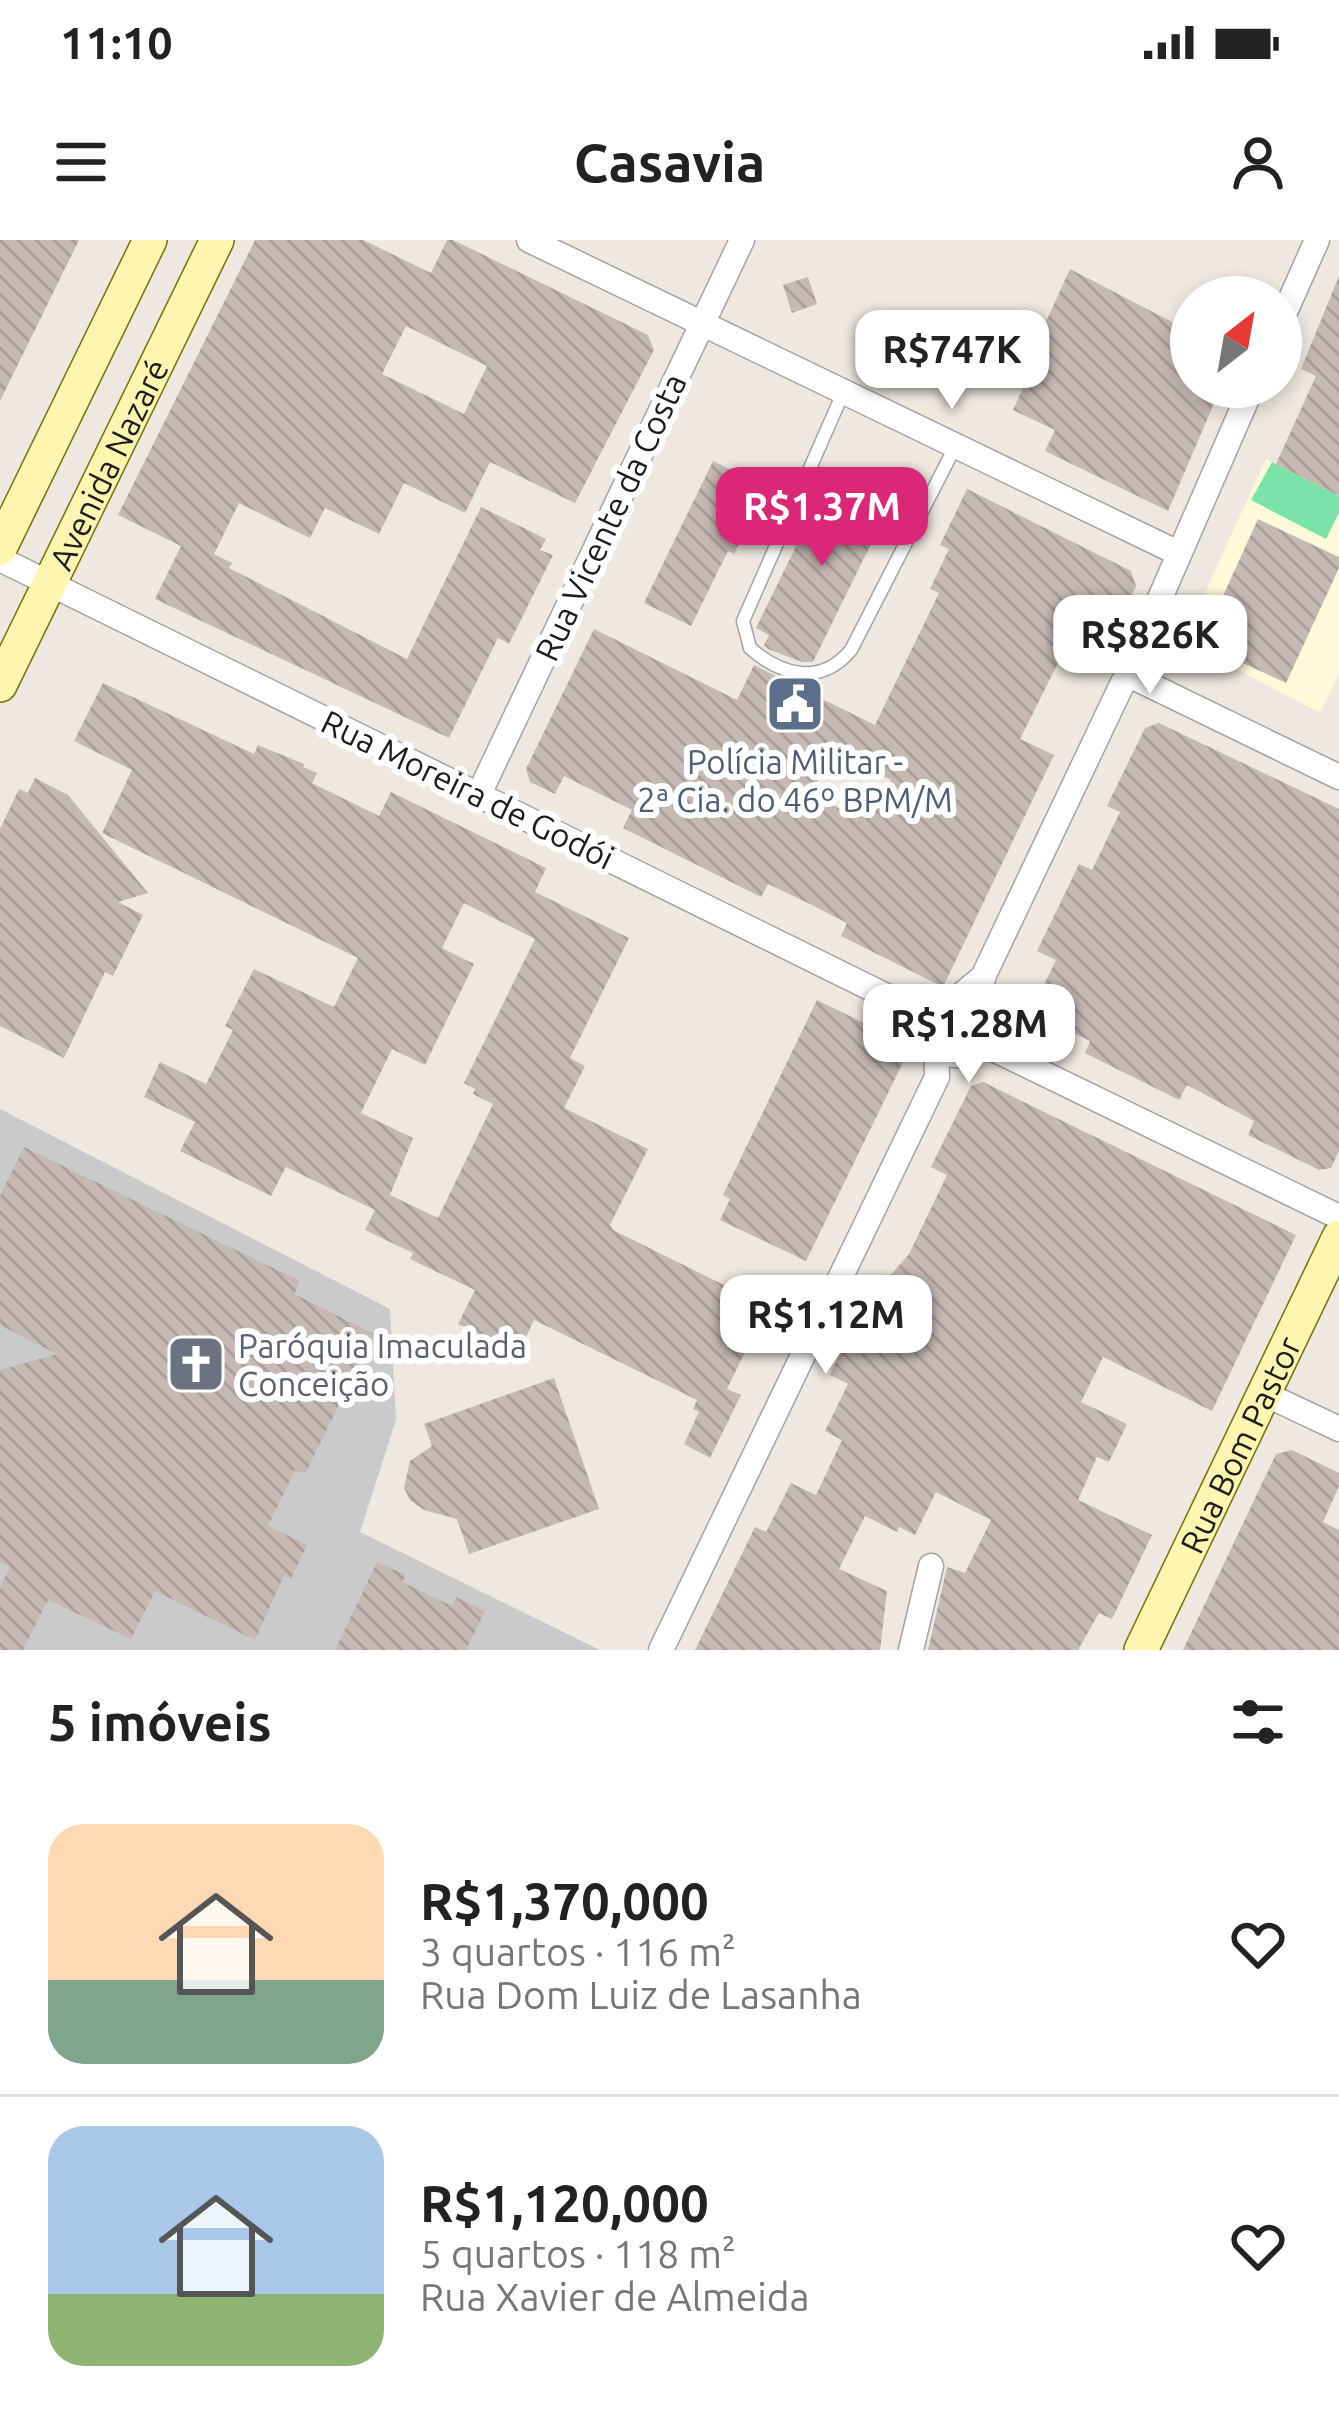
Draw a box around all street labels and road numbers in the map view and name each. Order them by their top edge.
street label: Avenida Nazaré [41,353,175,575]
street label: Rua Vicente da Costa [527,368,693,666]
street label: Rua Moreira de Godói [316,702,620,876]
street label: Rua Bom Pastor [1172,1330,1307,1559]

